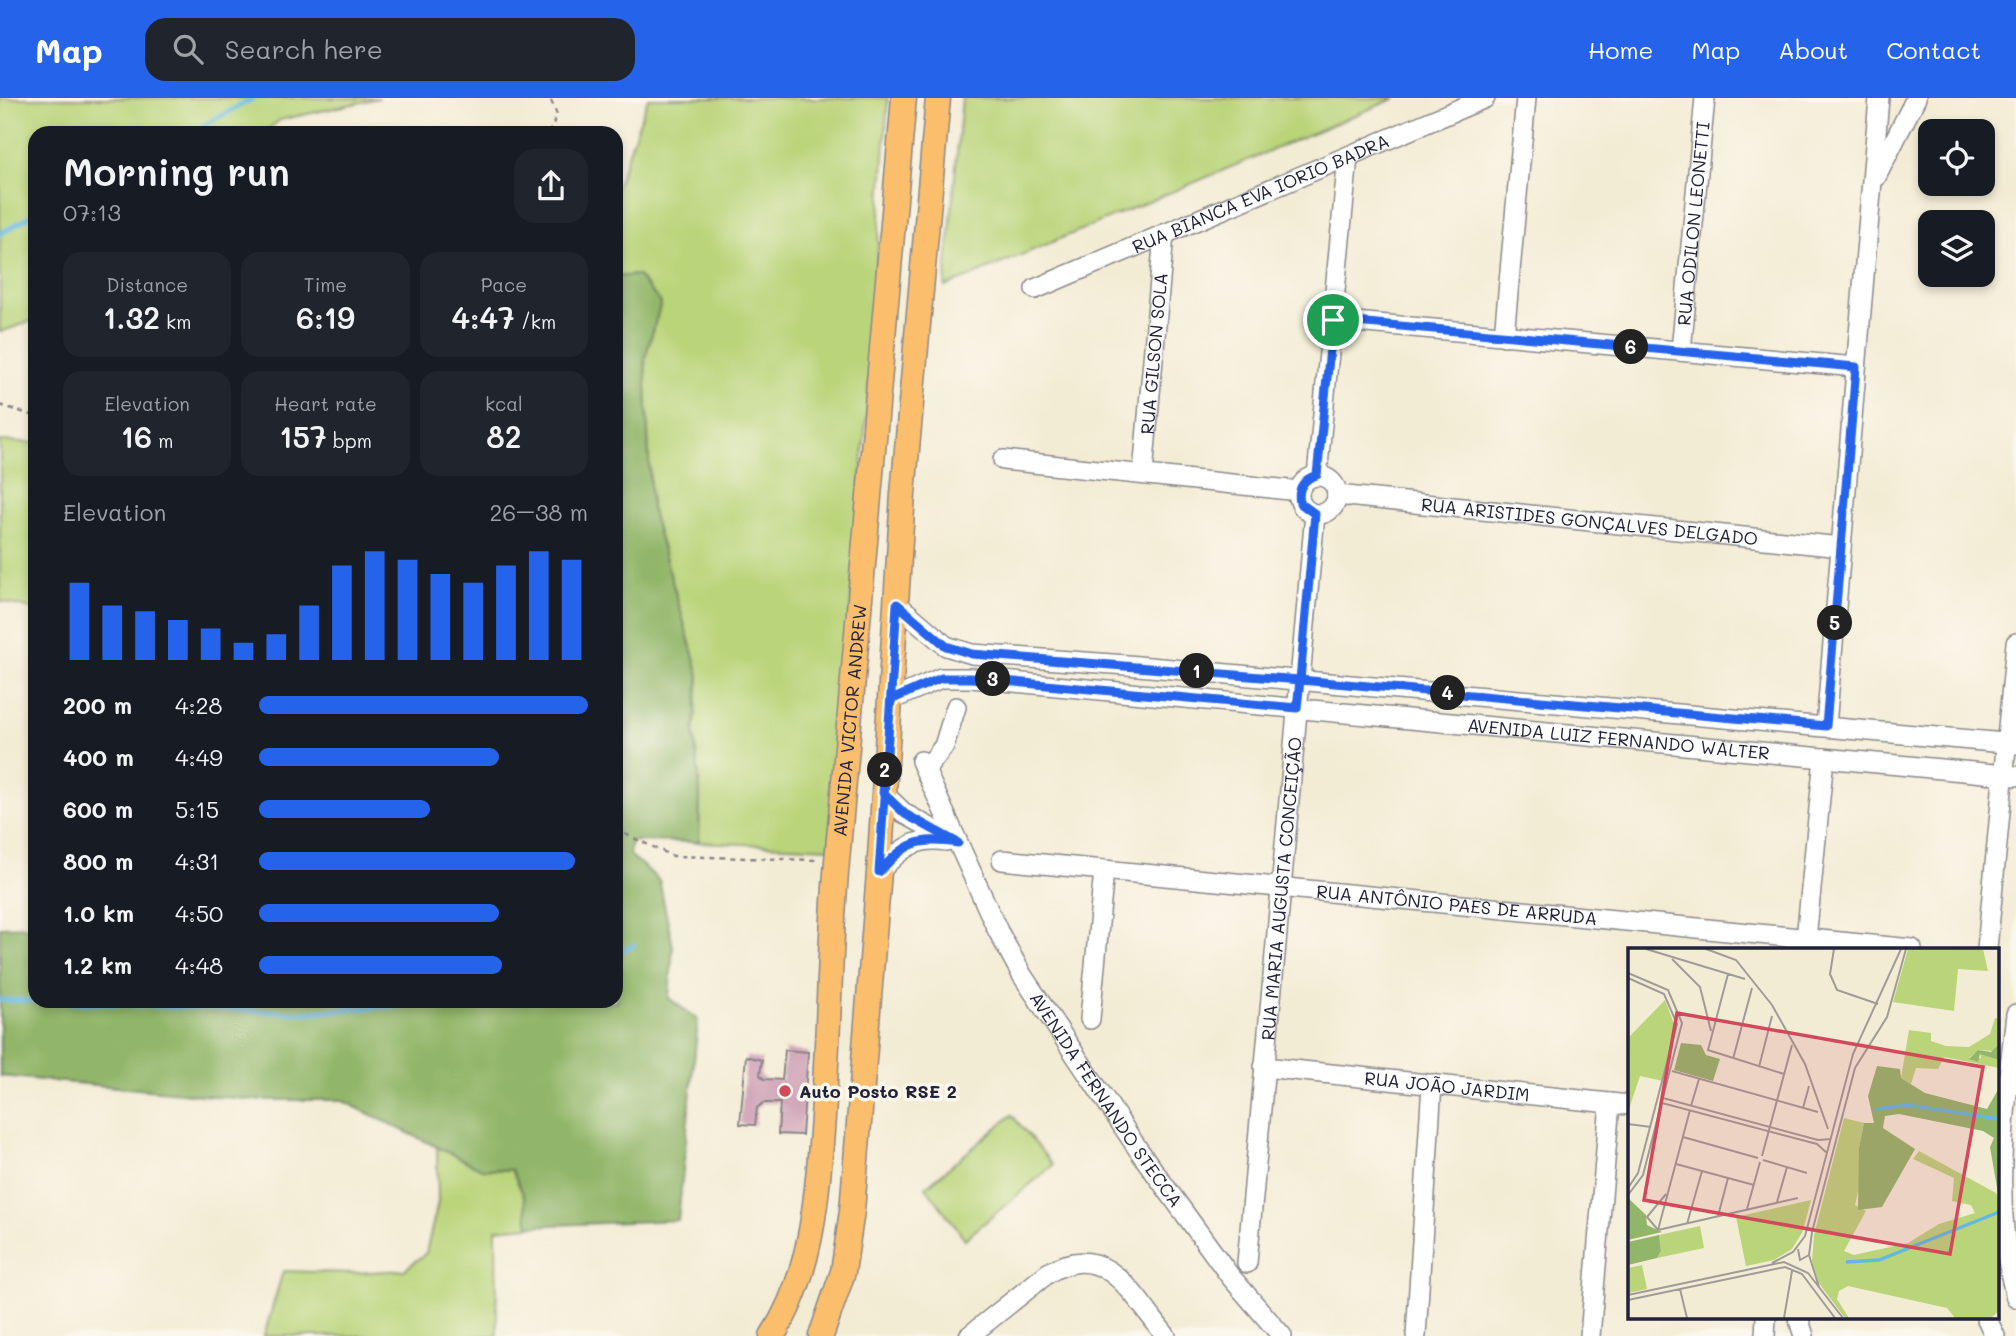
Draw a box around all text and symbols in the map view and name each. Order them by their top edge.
search box [145,18,635,81]
text: Map [35,28,103,71]
icon: search [169,30,207,68]
text: Search here [225,32,383,66]
text: Home [1588,34,1653,65]
text: Map [1691,34,1740,65]
text: About [1778,34,1848,65]
text: Contact [1886,34,1981,65]
map controls [1918,119,1995,287]
button: locate [1918,119,1995,196]
street label: RUA ODILON LEONETTI [1671,120,1715,327]
street label: RUA BIANCA EVA IORIO BADRA [1128,128,1393,258]
text: Morning run [63,146,290,196]
button: share [514,149,588,223]
text: 07:13 [63,197,121,227]
button: layers [1918,210,1995,287]
text: Distance [106,272,188,297]
text: Time [304,272,347,297]
text: Pace [481,272,527,297]
street label: RUA GILSON SOLA [1135,272,1173,435]
pin [1303,290,1363,350]
text: 1.32 [103,297,160,337]
text: 6:19 [296,297,355,337]
text: 4:47 [452,297,515,337]
icon: arrive [1314,301,1352,339]
text: km [160,309,191,334]
text: /km [515,309,556,334]
pin: 6 [1614,330,1648,364]
text: 6 [1625,334,1636,359]
text: Elevation [105,391,190,416]
text: Heart rate [274,391,377,416]
text: kcal [485,391,523,416]
text: 16 [121,416,152,456]
text: 157 [279,416,327,456]
text: 82 [486,416,521,456]
text: m [152,428,174,453]
text: bpm [327,428,372,453]
street label: RUA ARISTIDES GONÇALVES DELGADO [1420,492,1759,550]
text: Elevation [63,497,166,527]
text: 26–38 m [489,497,588,527]
street label: AVENIDA VICTOR ANDREW [827,603,872,838]
pin: 5 [1818,606,1853,640]
text: 5 [1829,610,1840,635]
pin: 1 [1180,654,1214,688]
text: 1 [1192,658,1201,683]
pin: 3 [976,662,1010,696]
text: 3 [987,666,998,691]
pin: 4 [1430,676,1466,710]
text: 4 [1441,680,1454,705]
text: 200 m [63,690,132,720]
text: 4:28 [175,690,222,720]
street label: AVENIDA LUIZ FERNANDO WALTER [1466,713,1771,765]
street label: RUA MARIA AUGUSTA CONCEIÇÃO [1255,736,1307,1041]
text: 400 m [63,742,134,772]
text: 4:49 [175,742,223,772]
pin: 2 [868,752,903,788]
text: 2 [879,757,890,782]
text: 600 m [63,794,133,824]
text: 5:15 [175,794,219,824]
text: 800 m [63,846,133,876]
text: 4:31 [175,846,219,876]
street label: RUA ANTÔNIO PAES DE ARRUDA [1315,879,1598,930]
text: 1.0 km [63,898,134,928]
text: 4:50 [175,898,223,928]
inset map [1628,948,1998,1318]
text: 1.2 km [63,950,132,980]
text: 4:48 [175,950,223,980]
street label: AVENIDA FERNANDO STECCA [1024,987,1188,1212]
street label: RUA JOÃO JARDIM [1363,1066,1531,1107]
place label: Auto Posto RSE 2 [799,1079,957,1103]
marker: Auto Posto RSE 2 [777,1083,793,1099]

